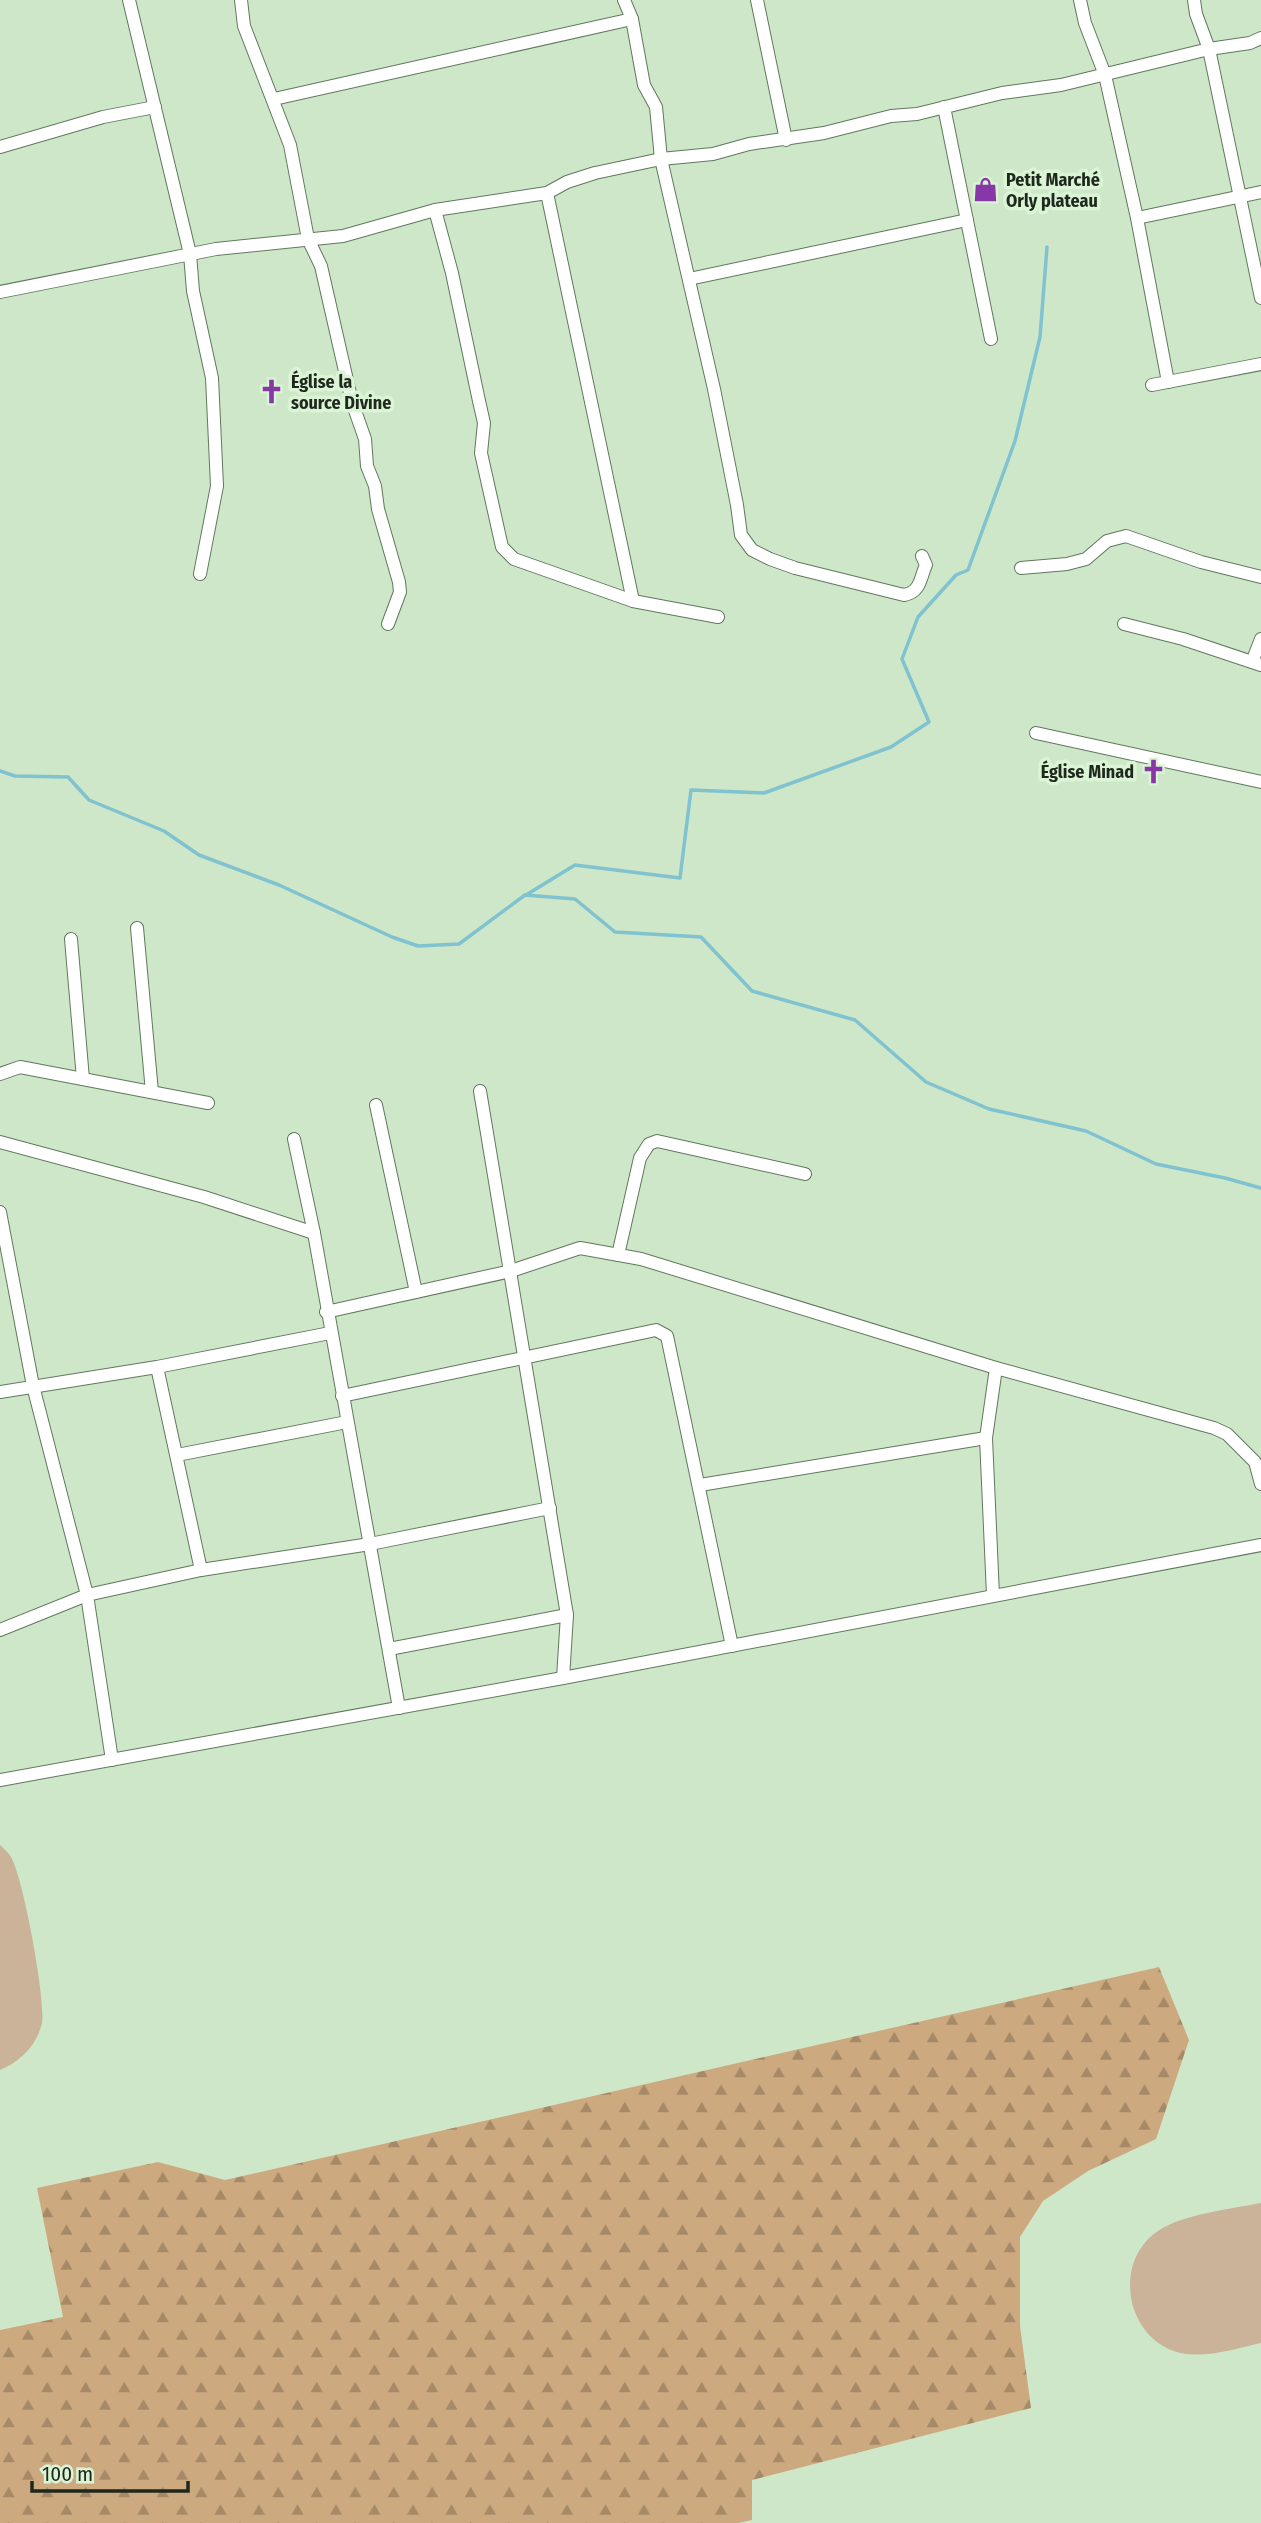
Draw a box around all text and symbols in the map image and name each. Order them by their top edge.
place label: Petit Marché Orly plateau [1006,169,1100,212]
shop icon: Petit Marché Orly plateau [972,176,1000,204]
place label: Église la source Divine [291,370,391,414]
church icon: Église la source Divine [257,378,285,406]
church icon: Église Minad [1140,758,1168,786]
place label: Église Minad [1041,760,1134,783]
scale bar [32,2450,187,2494]
text: 100 m [42,2461,93,2487]

